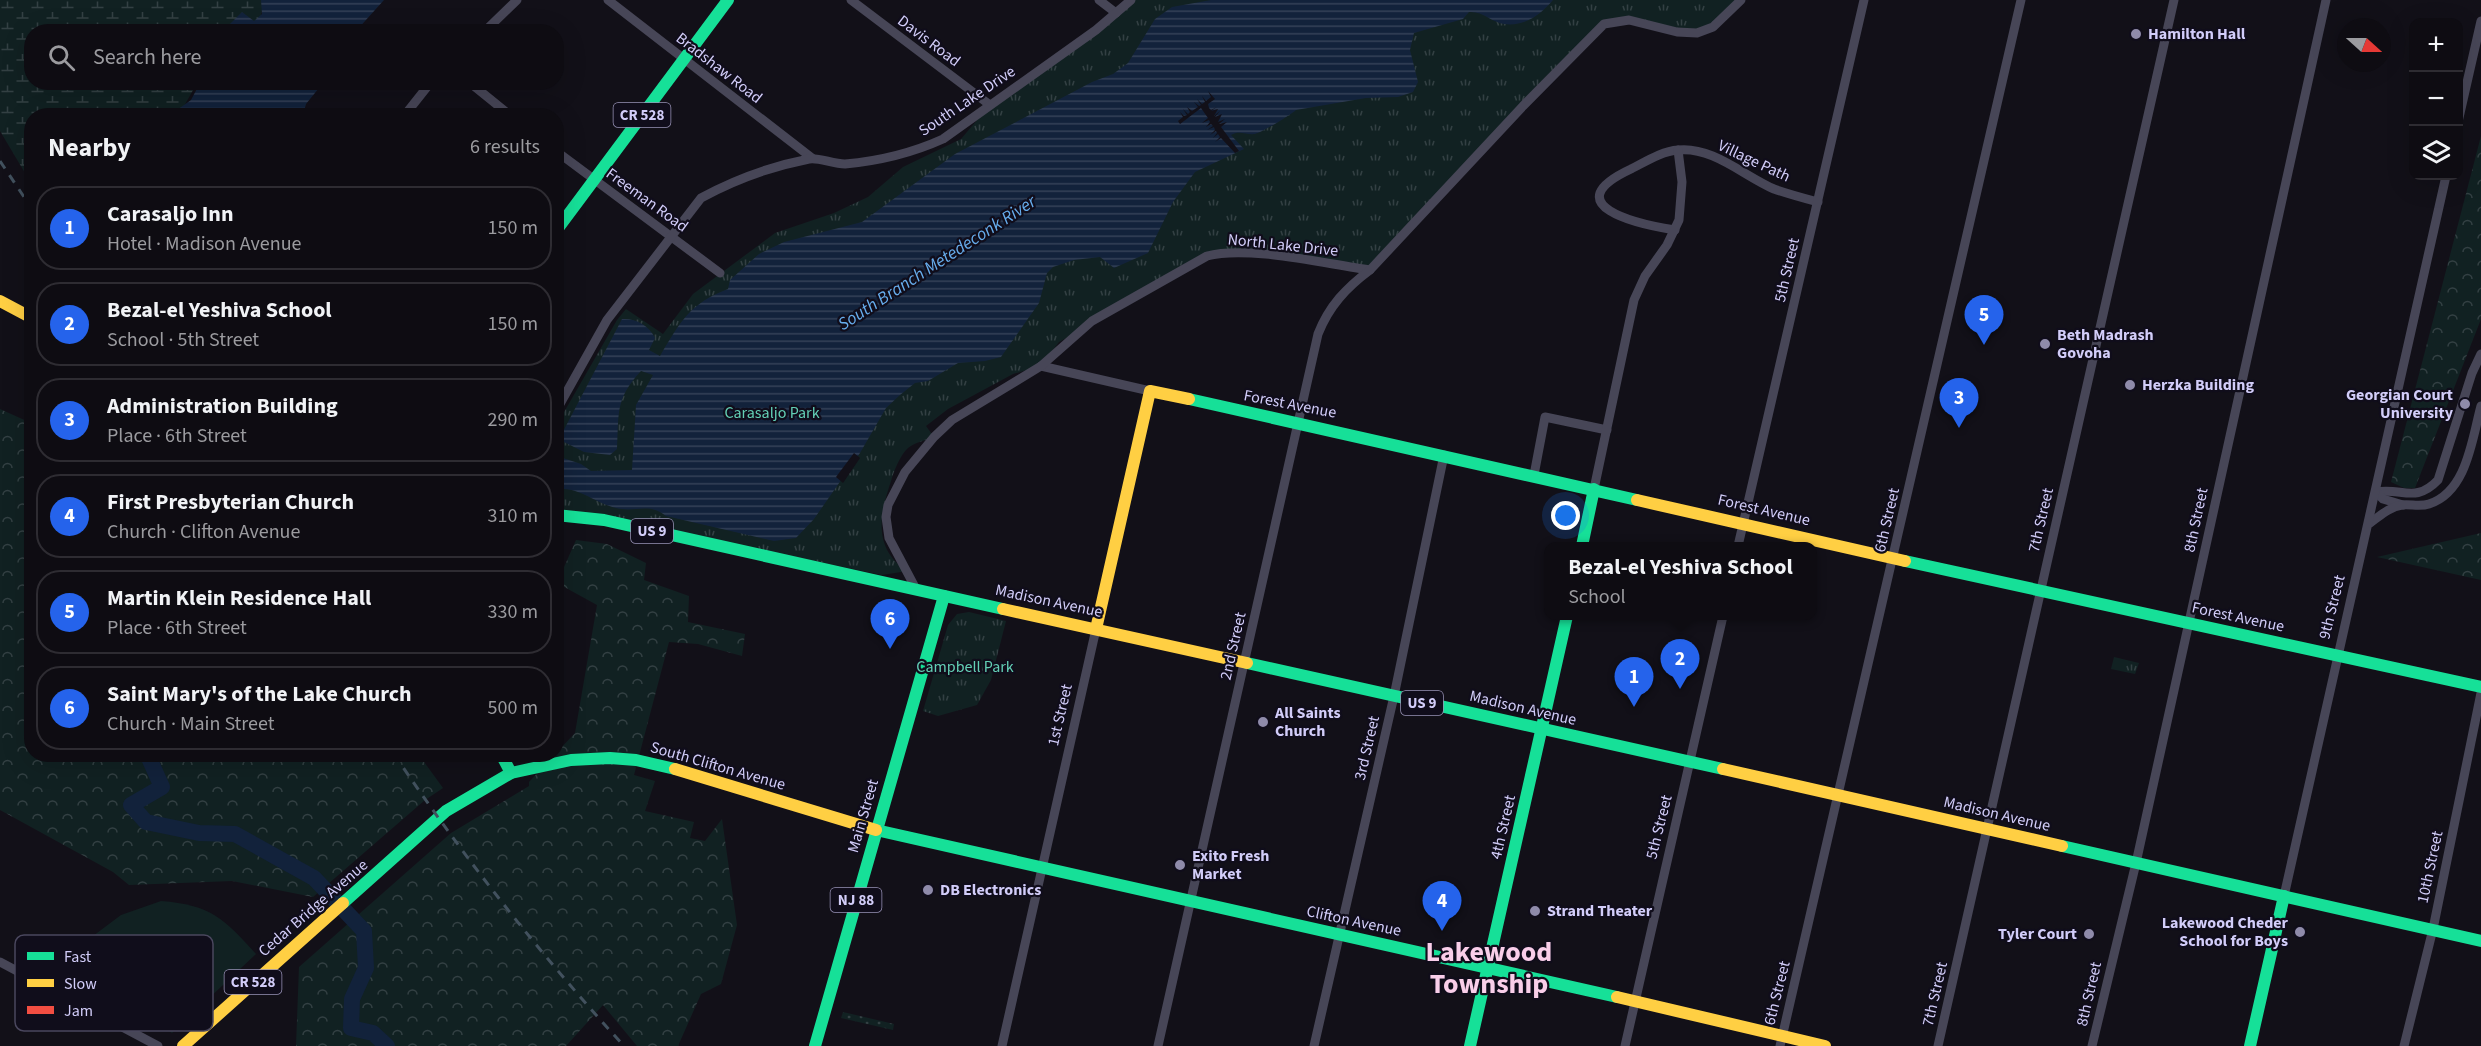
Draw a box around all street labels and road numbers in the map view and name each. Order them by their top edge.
street label: Davis Road [893,10,965,72]
street label: Bradshaw Road [671,27,767,109]
street label: South Lake Drive [914,60,1020,142]
road number: CR 528 [614,103,670,127]
street label: Village Path [1714,135,1794,187]
street label: Freeman Road [602,163,692,237]
street label: North Lake Drive [1227,228,1339,262]
street label: 5th Street [1769,235,1805,304]
street label: Forest Avenue [1242,384,1338,424]
street label: 6th Street [1869,485,1905,554]
street label: 7th Street [2023,485,2059,554]
street label: 8th Street [2178,485,2214,554]
street label: Forest Avenue [1716,489,1812,531]
road number: US 9 [631,519,673,543]
street label: 9th Street [2313,572,2351,641]
street label: Madison Avenue [993,579,1105,623]
street label: Forest Avenue [2190,596,2286,638]
street label: 2nd Street [1215,609,1252,682]
street label: 1st Street [1042,681,1078,748]
street label: Madison Avenue [1467,685,1579,731]
road number: US 9 [1401,691,1443,715]
street label: 3rd Street [1349,713,1385,782]
street label: South Clifton Avenue [648,736,788,796]
street label: Main Street [842,776,884,855]
street label: Madison Avenue [1941,791,2053,837]
street label: 4th Street [1485,792,1521,861]
street label: 5th Street [1640,792,1678,861]
street label: 10th Street [2412,828,2449,905]
street label: Cedar Bridge Avenue [253,854,373,962]
road number: NJ 88 [830,888,882,912]
street label: Clifton Avenue [1305,900,1403,942]
street label: 6th Street [1758,958,1796,1027]
street label: 7th Street [1917,959,1953,1028]
street label: 8th Street [2071,959,2107,1028]
road number: CR 528 [224,970,282,994]

